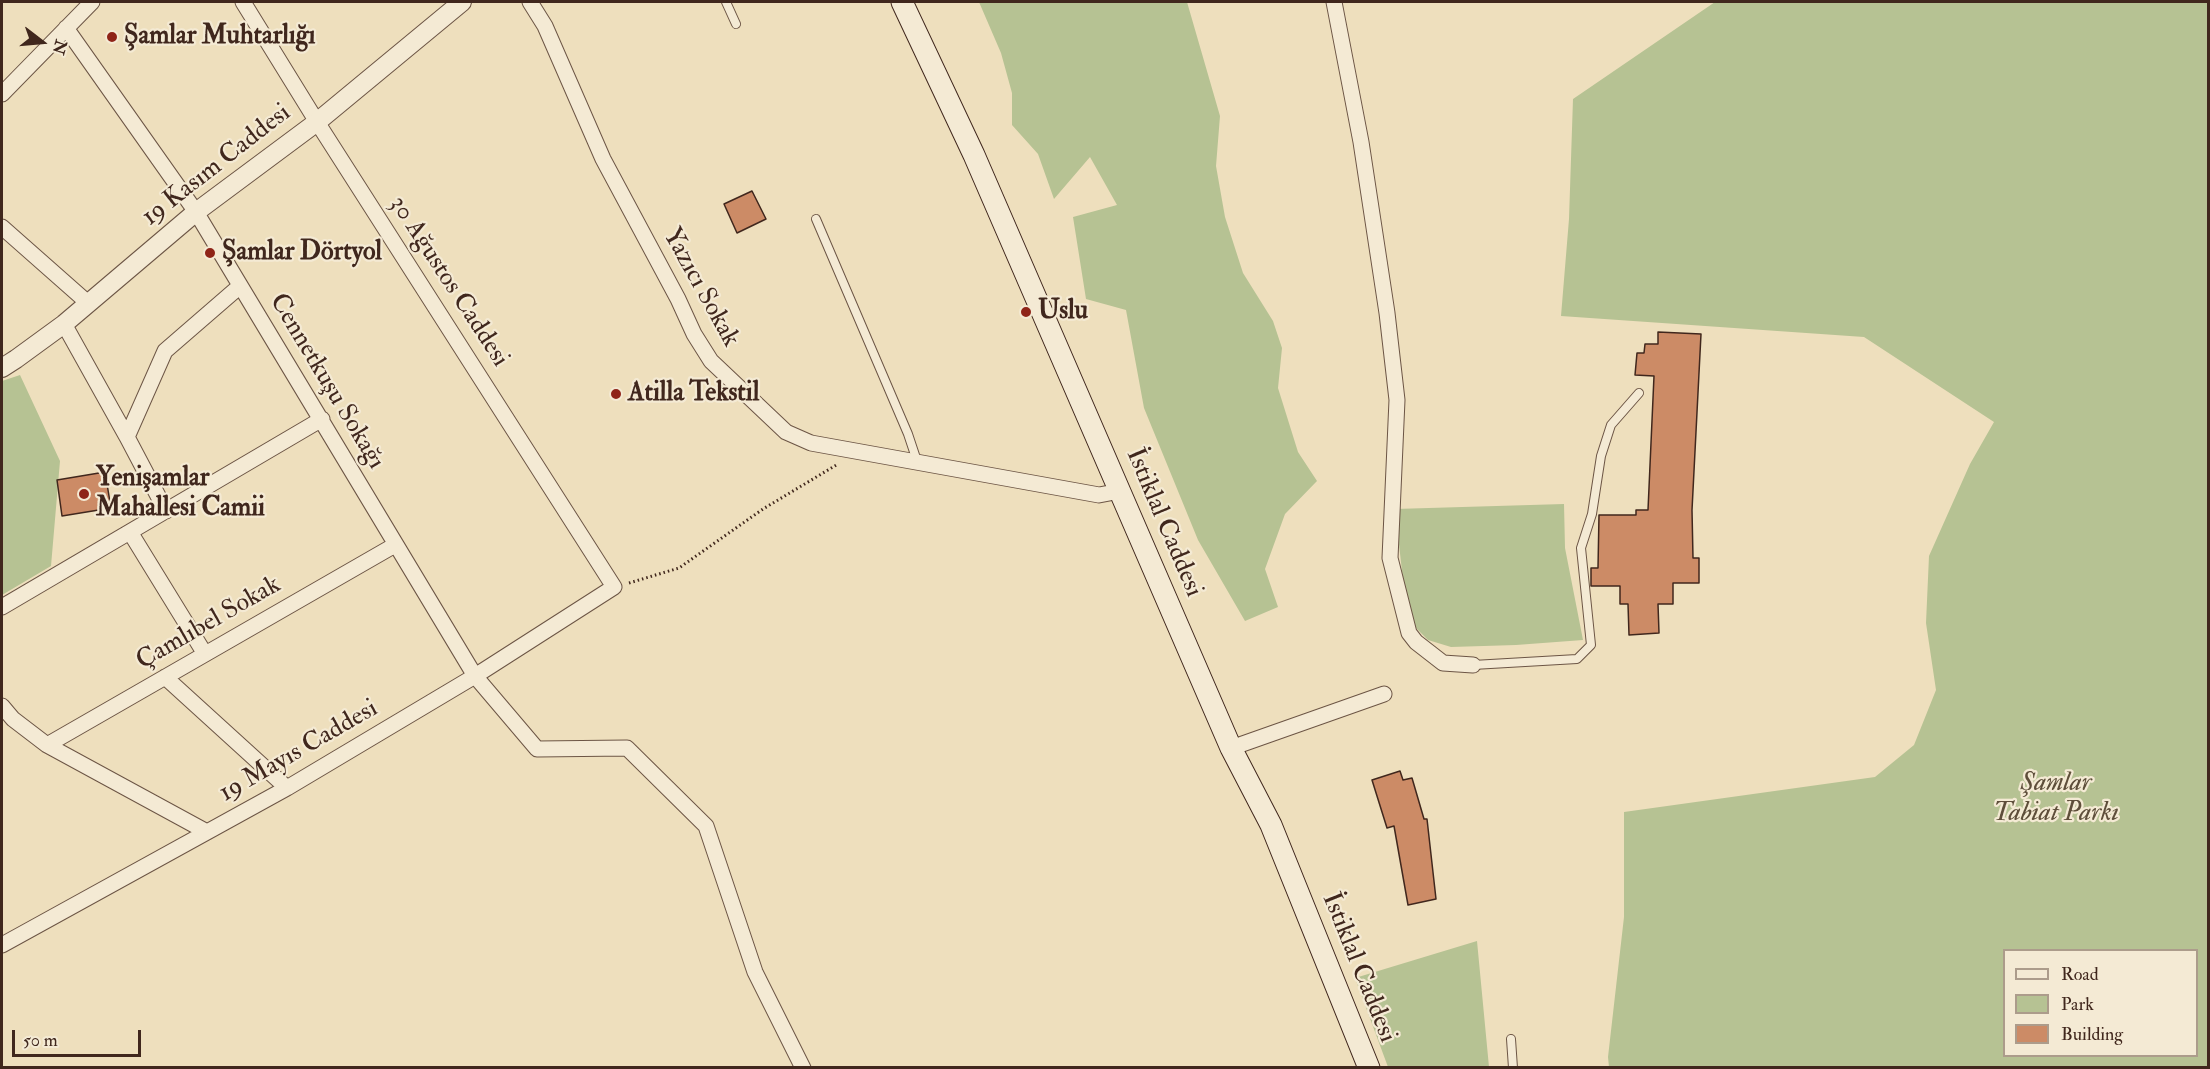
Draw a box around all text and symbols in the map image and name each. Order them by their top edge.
north arrow [12,12,72,72]
place label: Şamlar Muhtarlığı [124,21,316,53]
marker: Şamlar Muhtarlığı [105,30,119,44]
text: N [48,37,71,57]
street label: 19 Kasım Caddesi [136,98,298,234]
street label: 30 Ağustos Caddesi [381,191,515,373]
street label: Yazıcı Sokak [655,223,745,353]
place label: Şamlar Dörtyol [222,237,382,269]
marker: Şamlar Dörtyol [203,246,217,260]
street label: Cennetkuşu Sokağı [261,289,391,475]
place label: Uslu [1038,296,1088,328]
marker: Uslu [1019,305,1033,319]
place label: Atilla Tekstil [628,378,759,410]
marker: Atilla Tekstil [609,387,623,401]
street label: İstiklal Caddesi [1118,444,1208,602]
place label: Yenişamlar Mahallesi Camii [96,463,265,524]
marker: Yenişamlar Mahallesi Camii [77,487,91,501]
street label: Çamlıbel Sokak [131,570,287,678]
street label: 19 Mayıs Caddesi [214,694,384,810]
park label: Şamlar Tabiat Parkı [1993,768,2119,830]
street label: İstiklal Caddesi [1314,889,1402,1047]
legend [2003,949,2198,1057]
text: Road [2061,963,2099,986]
text: Park [2061,993,2094,1016]
scale bar [15,1018,144,1056]
text: Building [2061,1023,2123,1046]
text: 50 m [23,1029,58,1052]

